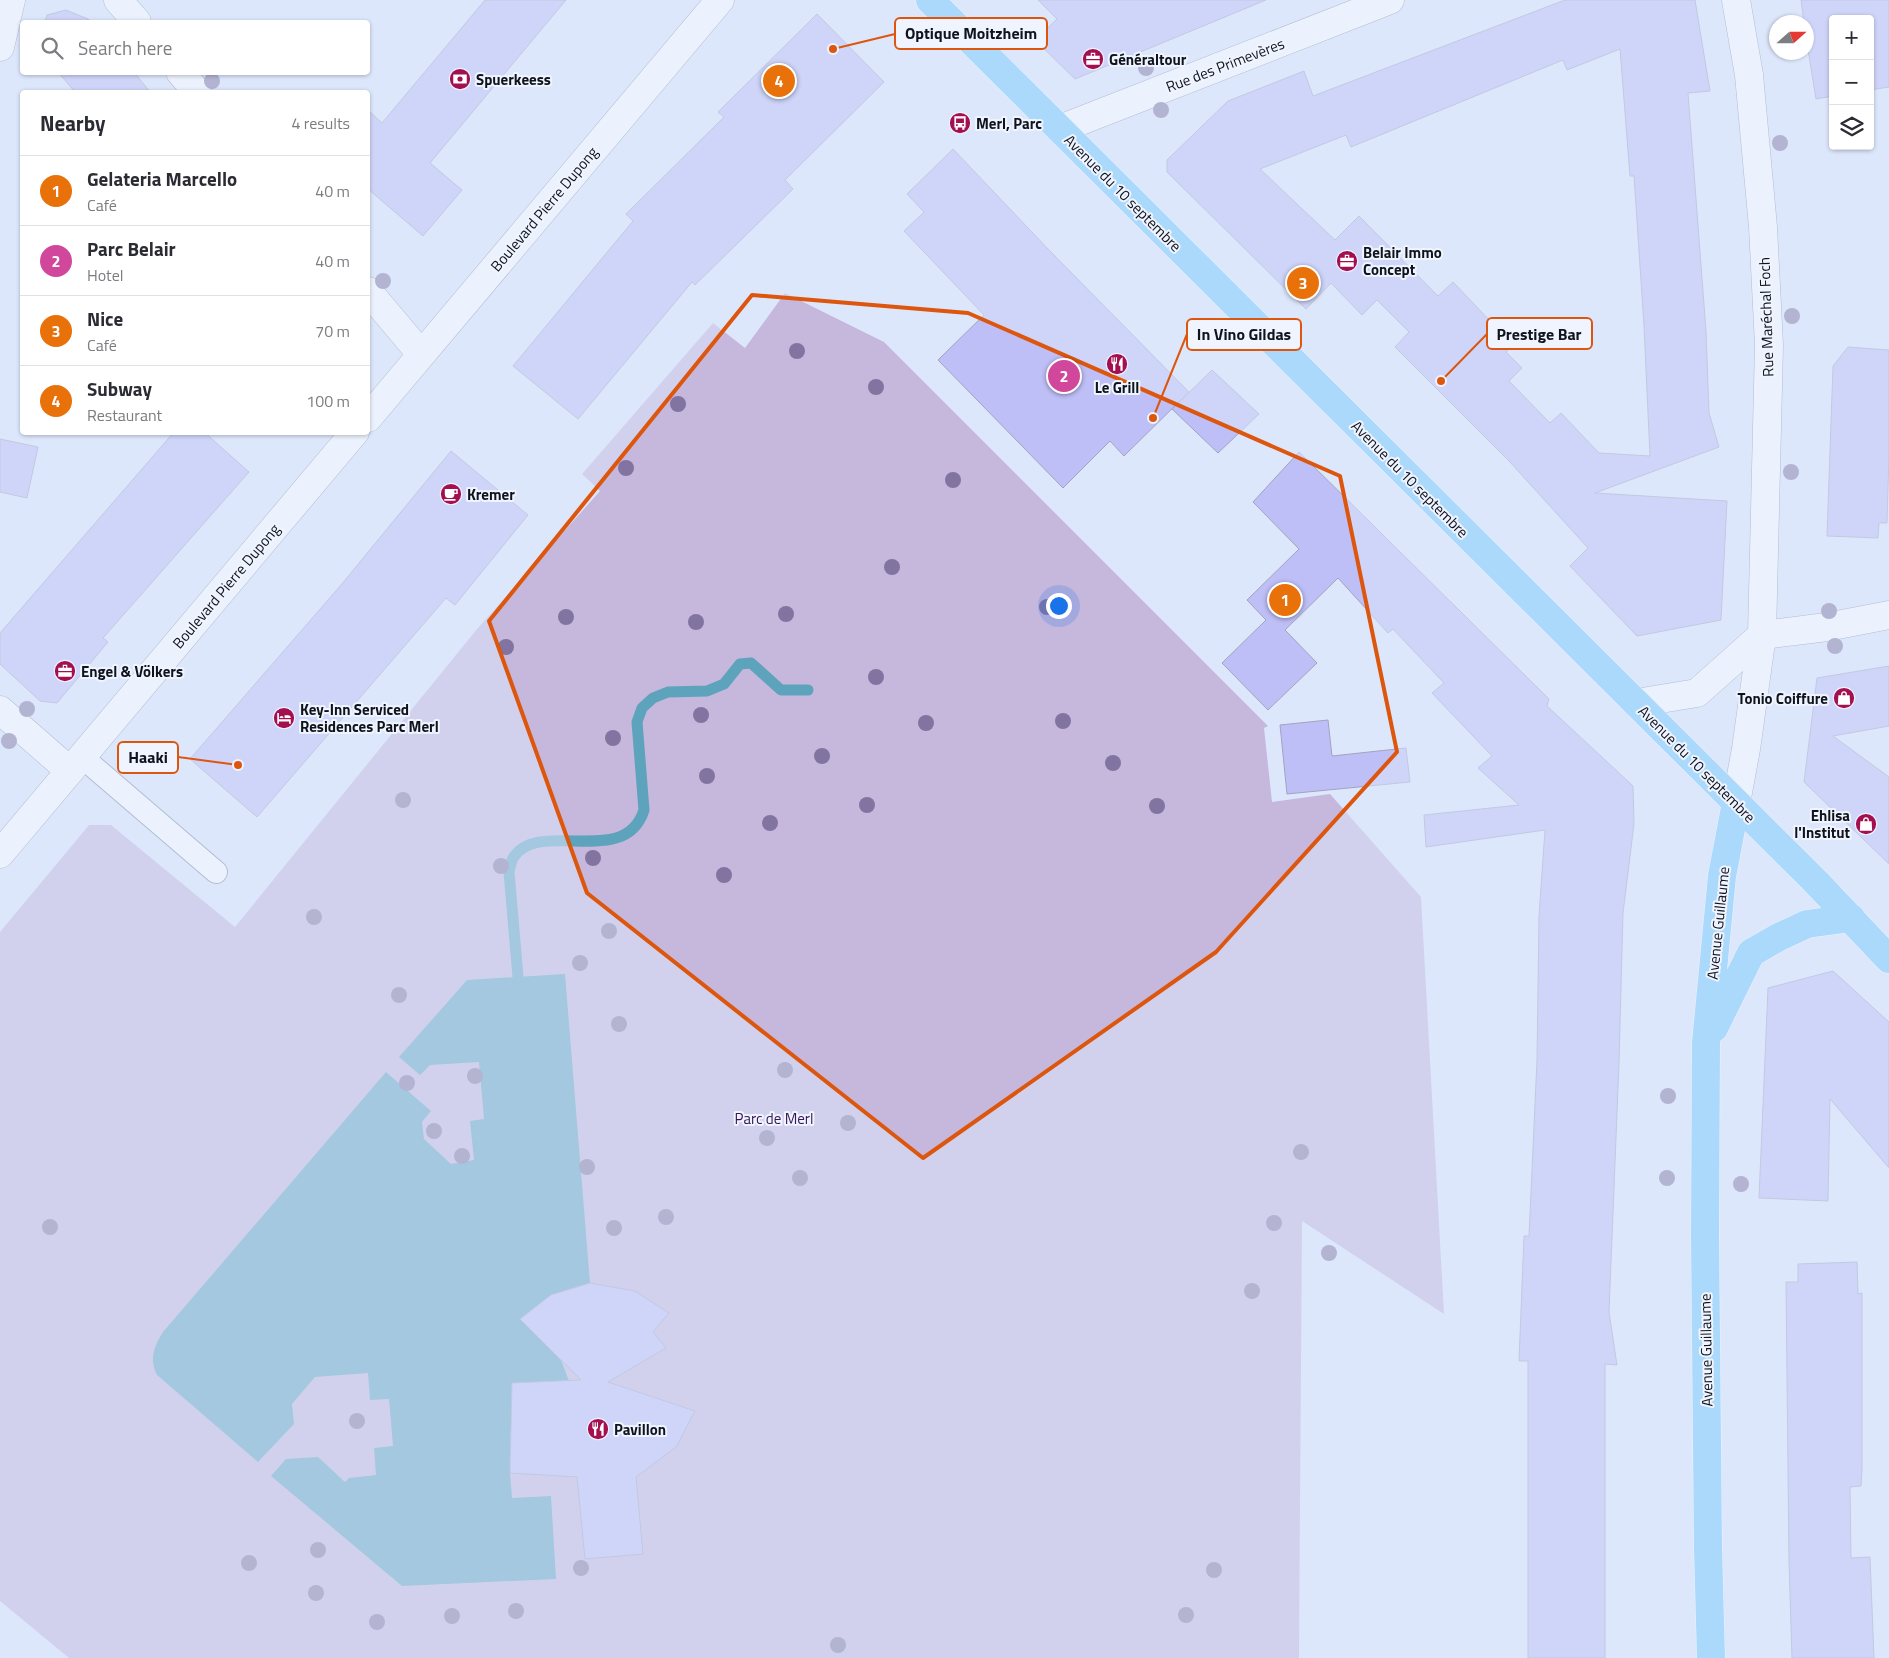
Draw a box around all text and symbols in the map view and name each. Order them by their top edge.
north arrow [1769,15,1814,60]
map controls [1829,15,1874,150]
button: + [1829,15,1874,60]
callout: Optique Moitzheim [895,18,1047,49]
search box [20,20,370,75]
text: Optique Moitzheim [905,21,1037,45]
street label: Rue des Primevères [1162,32,1288,98]
text: Search here [78,33,172,62]
icon: search [38,34,66,62]
office icon: Généraltour [1081,47,1105,71]
place label: Généraltour [1109,48,1187,71]
button: − [1829,60,1874,105]
pin: 4 [763,62,795,100]
bank icon: Spuerkeess [448,67,472,91]
place label: Spuerkeess [476,68,551,91]
button: layers [1829,105,1874,150]
text: Nearby [40,107,105,139]
text: 4 results [291,111,350,135]
bus stop icon: Merl, Parc [948,111,972,135]
place label: Merl, Parc [976,112,1042,135]
street label: Avenue du 10 septembre [1059,129,1187,257]
street label: Boulevard Pierre Dupong [485,141,603,277]
text: Gelateria Marcello [87,164,237,193]
text: 1 [52,179,60,203]
text: 40 m [315,179,350,203]
text: Café [87,193,117,217]
text: Parc Belair [87,234,176,263]
place label: Belair Immo Concept [1363,241,1442,281]
text: 2 [52,249,60,273]
text: 40 m [315,249,350,273]
office icon: Belair Immo Concept [1335,249,1359,273]
street label: Rue Maréchal Foch [1752,257,1780,377]
text: Hotel [87,263,124,287]
pin: 3 [1287,264,1319,302]
text: Nice [87,304,123,333]
callout: Prestige Bar [1487,318,1592,349]
text: 3 [52,319,60,343]
text: 70 m [315,319,350,343]
callout: In Vino Gildas [1187,319,1301,350]
text: In Vino Gildas [1197,322,1291,346]
text: Prestige Bar [1496,322,1582,346]
text: Café [87,333,117,357]
restaurant icon: Le Grill [1105,352,1129,376]
pin: 2 [1048,357,1080,395]
text: Subway [87,374,152,403]
place label: Le Grill [1095,376,1139,399]
text: 4 [52,389,60,413]
text: 100 m [306,389,350,413]
text: Restaurant [87,403,162,427]
street label: Avenue du 10 septembre [1346,415,1474,543]
cafe icon: Kremer [439,482,463,506]
place label: Kremer [467,483,515,506]
street label: Boulevard Pierre Dupong [167,518,285,654]
pin: 1 [1269,581,1301,619]
your location [1046,593,1072,619]
office icon: Engel & Völkers [53,659,77,683]
place label: Engel & Völkers [81,660,183,683]
shop icon: Tonio Coiffure [1832,686,1856,710]
place label: Tonio Coiffure [1738,687,1828,710]
place label: Key-Inn Serviced Residences Parc Merl [300,698,439,738]
street label: Avenue du 10 septembre [1633,700,1761,828]
hotel icon: Key-Inn Serviced Residences Parc Merl [272,706,296,730]
callout: Haaki [118,742,178,773]
text: Haaki [128,745,168,769]
place label: Ehlisa l'Institut [1794,804,1851,844]
shop icon: Ehlisa l'Institut [1854,812,1878,836]
street label: Avenue Guillaume [1701,865,1735,981]
park label: Parc de Merl [735,1107,813,1130]
street label: Avenue Guillaume [1694,1293,1718,1407]
restaurant icon: Pavillon [586,1417,610,1441]
place label: Pavillon [614,1418,666,1441]

